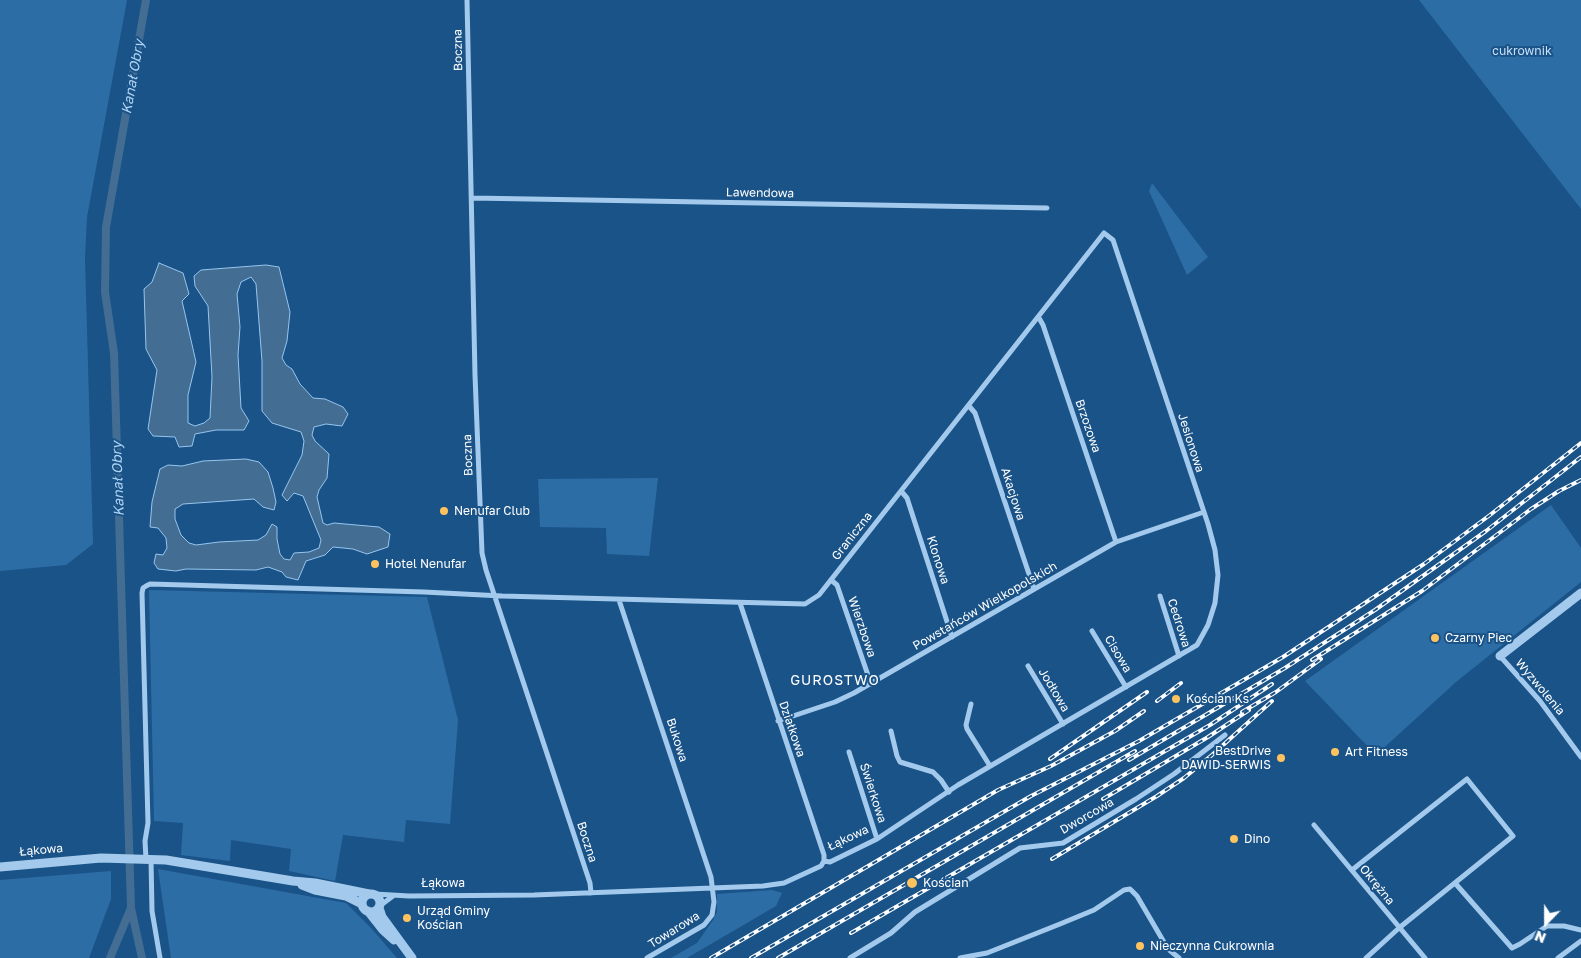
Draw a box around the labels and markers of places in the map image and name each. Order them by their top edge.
place label: Nenufar Club [454,504,530,518]
marker: Nenufar Club [438,505,450,517]
place label: Hotel Nenufar [385,557,466,571]
marker: Hotel Nenufar [369,558,381,570]
place label: Czarny Piec [1445,631,1512,645]
marker: Czarny Piec [1429,632,1441,644]
place label: Kościan Ks [1186,692,1249,706]
marker: Kościan Ks [1170,693,1182,705]
place label: BestDrive DAWID-SERWIS [1181,744,1271,772]
place label: Art Fitness [1345,745,1408,759]
marker: Art Fitness [1329,746,1341,758]
marker: BestDrive DAWID-SERWIS [1275,752,1287,764]
place label: Dino [1244,832,1270,846]
marker: Dino [1228,833,1240,845]
marker: Kościan [905,876,919,890]
place label: Kościan [923,876,969,890]
place label: Urząd Gminy Kościan [417,904,490,932]
marker: Urząd Gminy Kościan [401,912,413,924]
place label: Nieczynna Cukrownia [1150,939,1274,953]
marker: Nieczynna Cukrownia [1134,940,1146,952]

